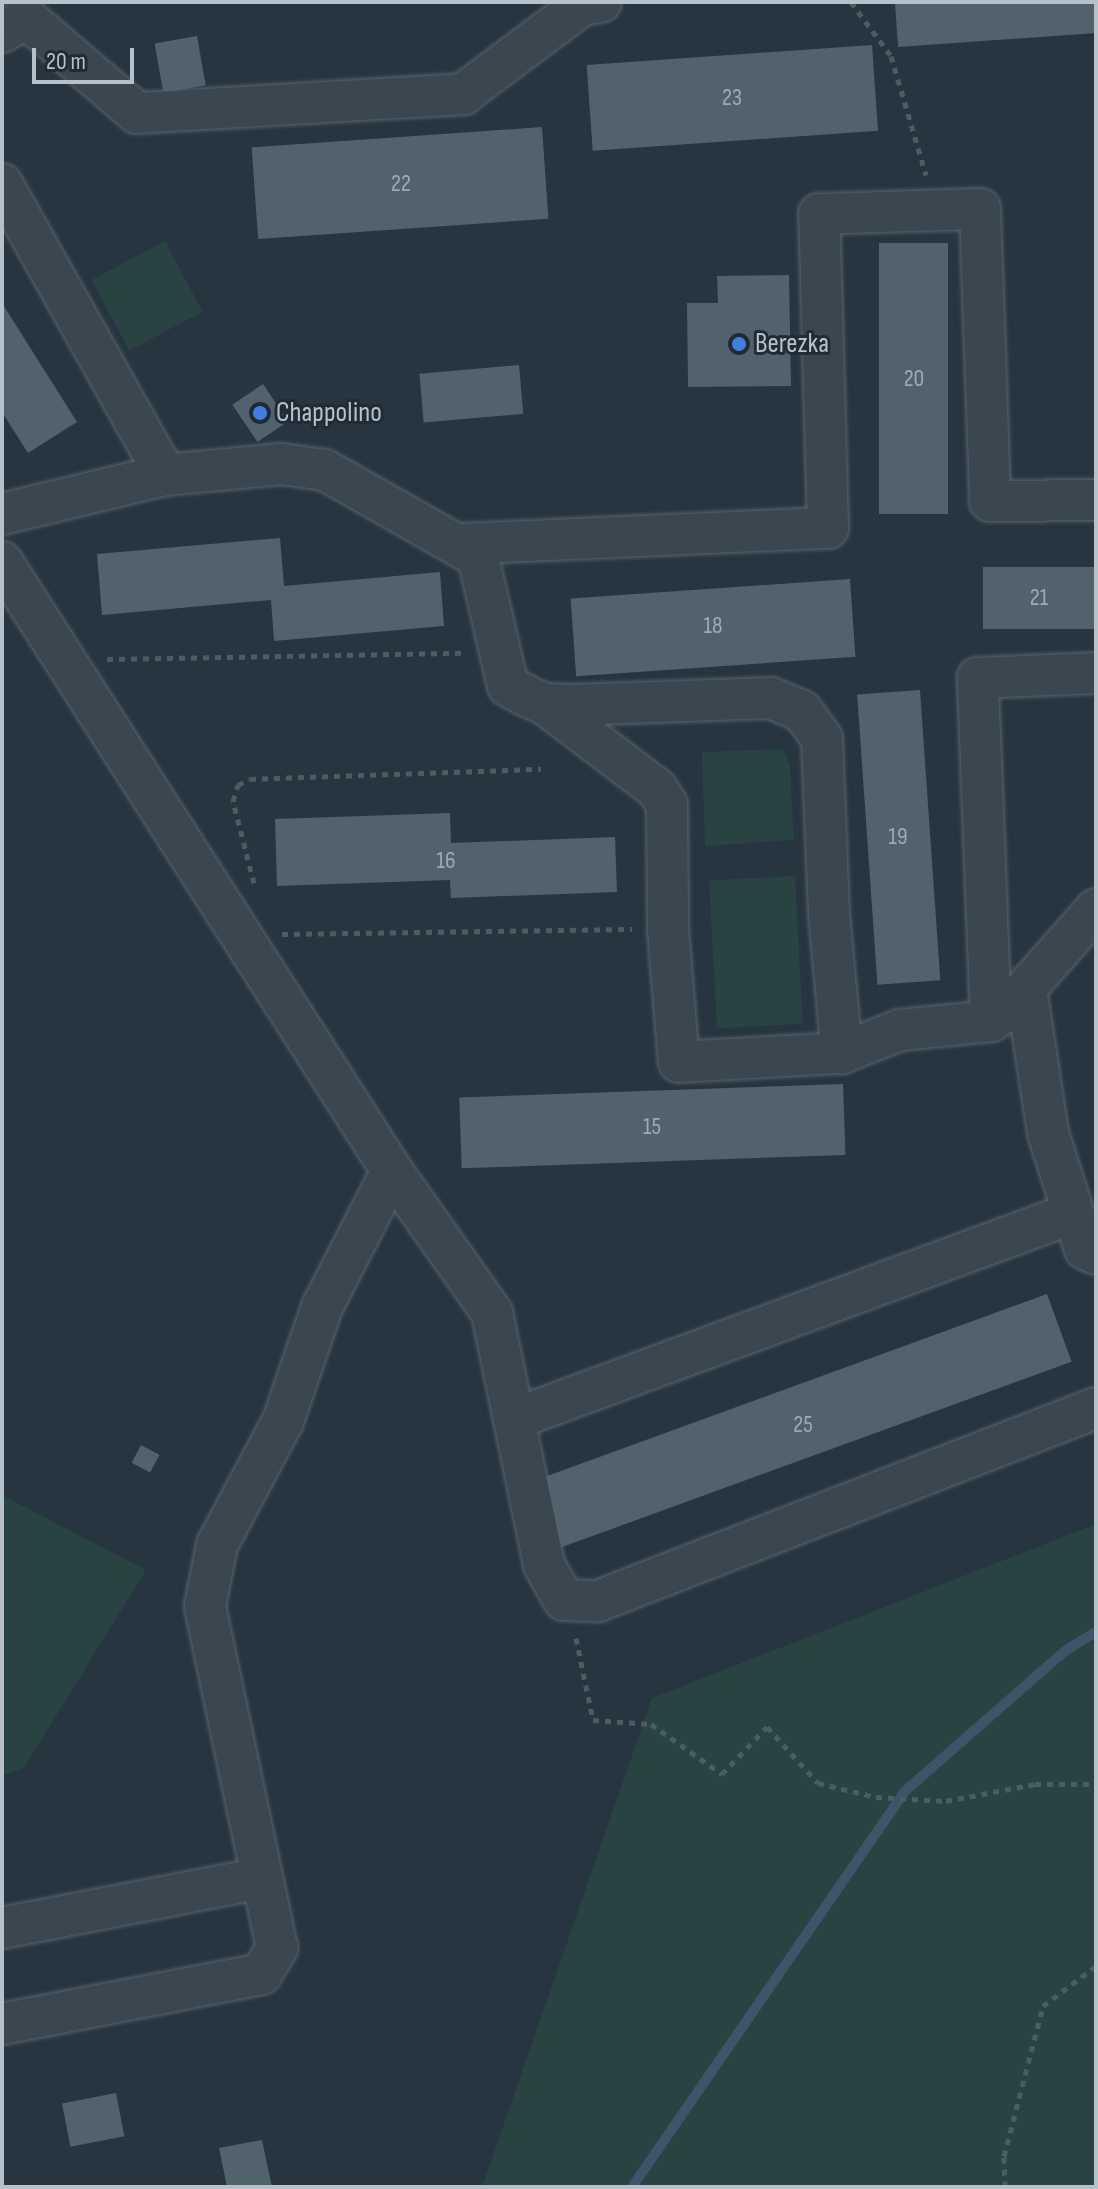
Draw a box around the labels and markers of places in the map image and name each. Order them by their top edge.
place label: Berezka [755,327,829,361]
marker: Berezka [730,335,748,353]
place label: Chappolino [276,396,382,430]
marker: Chappolino [251,404,269,422]

